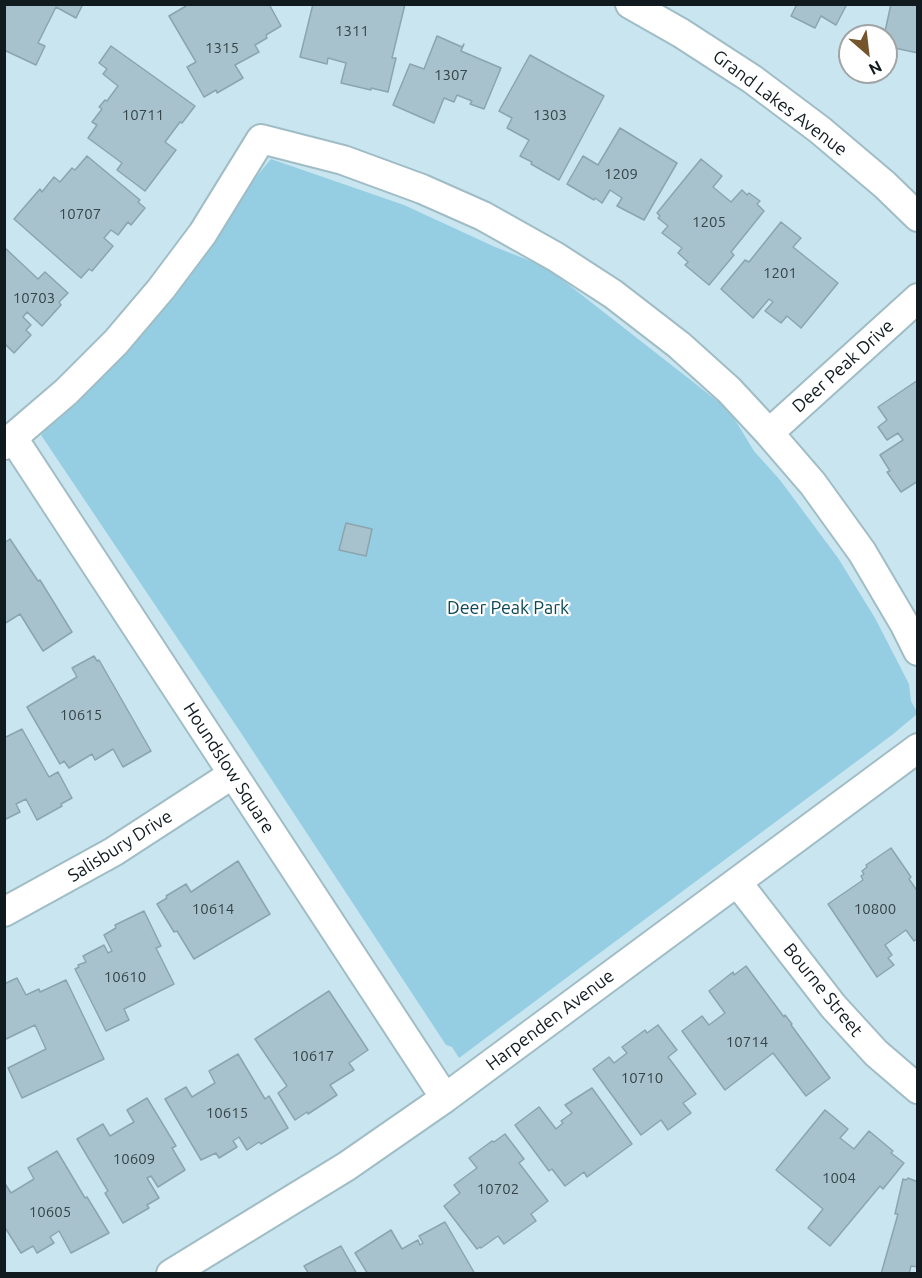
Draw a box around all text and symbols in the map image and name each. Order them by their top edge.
house number: 1311 [335,22,369,40]
north arrow [838,24,898,84]
house number: 1315 [205,39,239,57]
street label: Grand Lakes Avenue [709,45,851,161]
text: N [866,57,885,79]
house number: 1307 [434,66,468,84]
house number: 10711 [122,106,164,124]
house number: 1303 [533,106,567,124]
house number: 1209 [604,165,638,183]
house number: 10707 [59,205,101,223]
house number: 1205 [692,213,726,231]
house number: 1201 [763,264,797,282]
house number: 10703 [13,289,55,307]
street label: Deer Peak Drive [788,315,898,417]
park label: Deer Peak Park [447,597,569,619]
street label: Houndslow Square [179,699,279,837]
house number: 10615 [60,706,102,724]
street label: Salisbury Drive [64,805,176,887]
house number: 10614 [192,900,234,918]
house number: 10800 [854,900,896,918]
street label: Bourne Street [779,939,867,1041]
street label: Harpenden Avenue [482,965,618,1075]
house number: 10610 [104,968,146,986]
house number: 10714 [726,1033,768,1051]
house number: 10617 [292,1047,334,1065]
house number: 10710 [621,1069,663,1087]
house number: 10615 [206,1104,248,1122]
house number: 10609 [113,1150,155,1168]
house number: 1004 [822,1169,856,1187]
house number: 10702 [477,1180,519,1198]
house number: 10605 [29,1203,71,1221]

